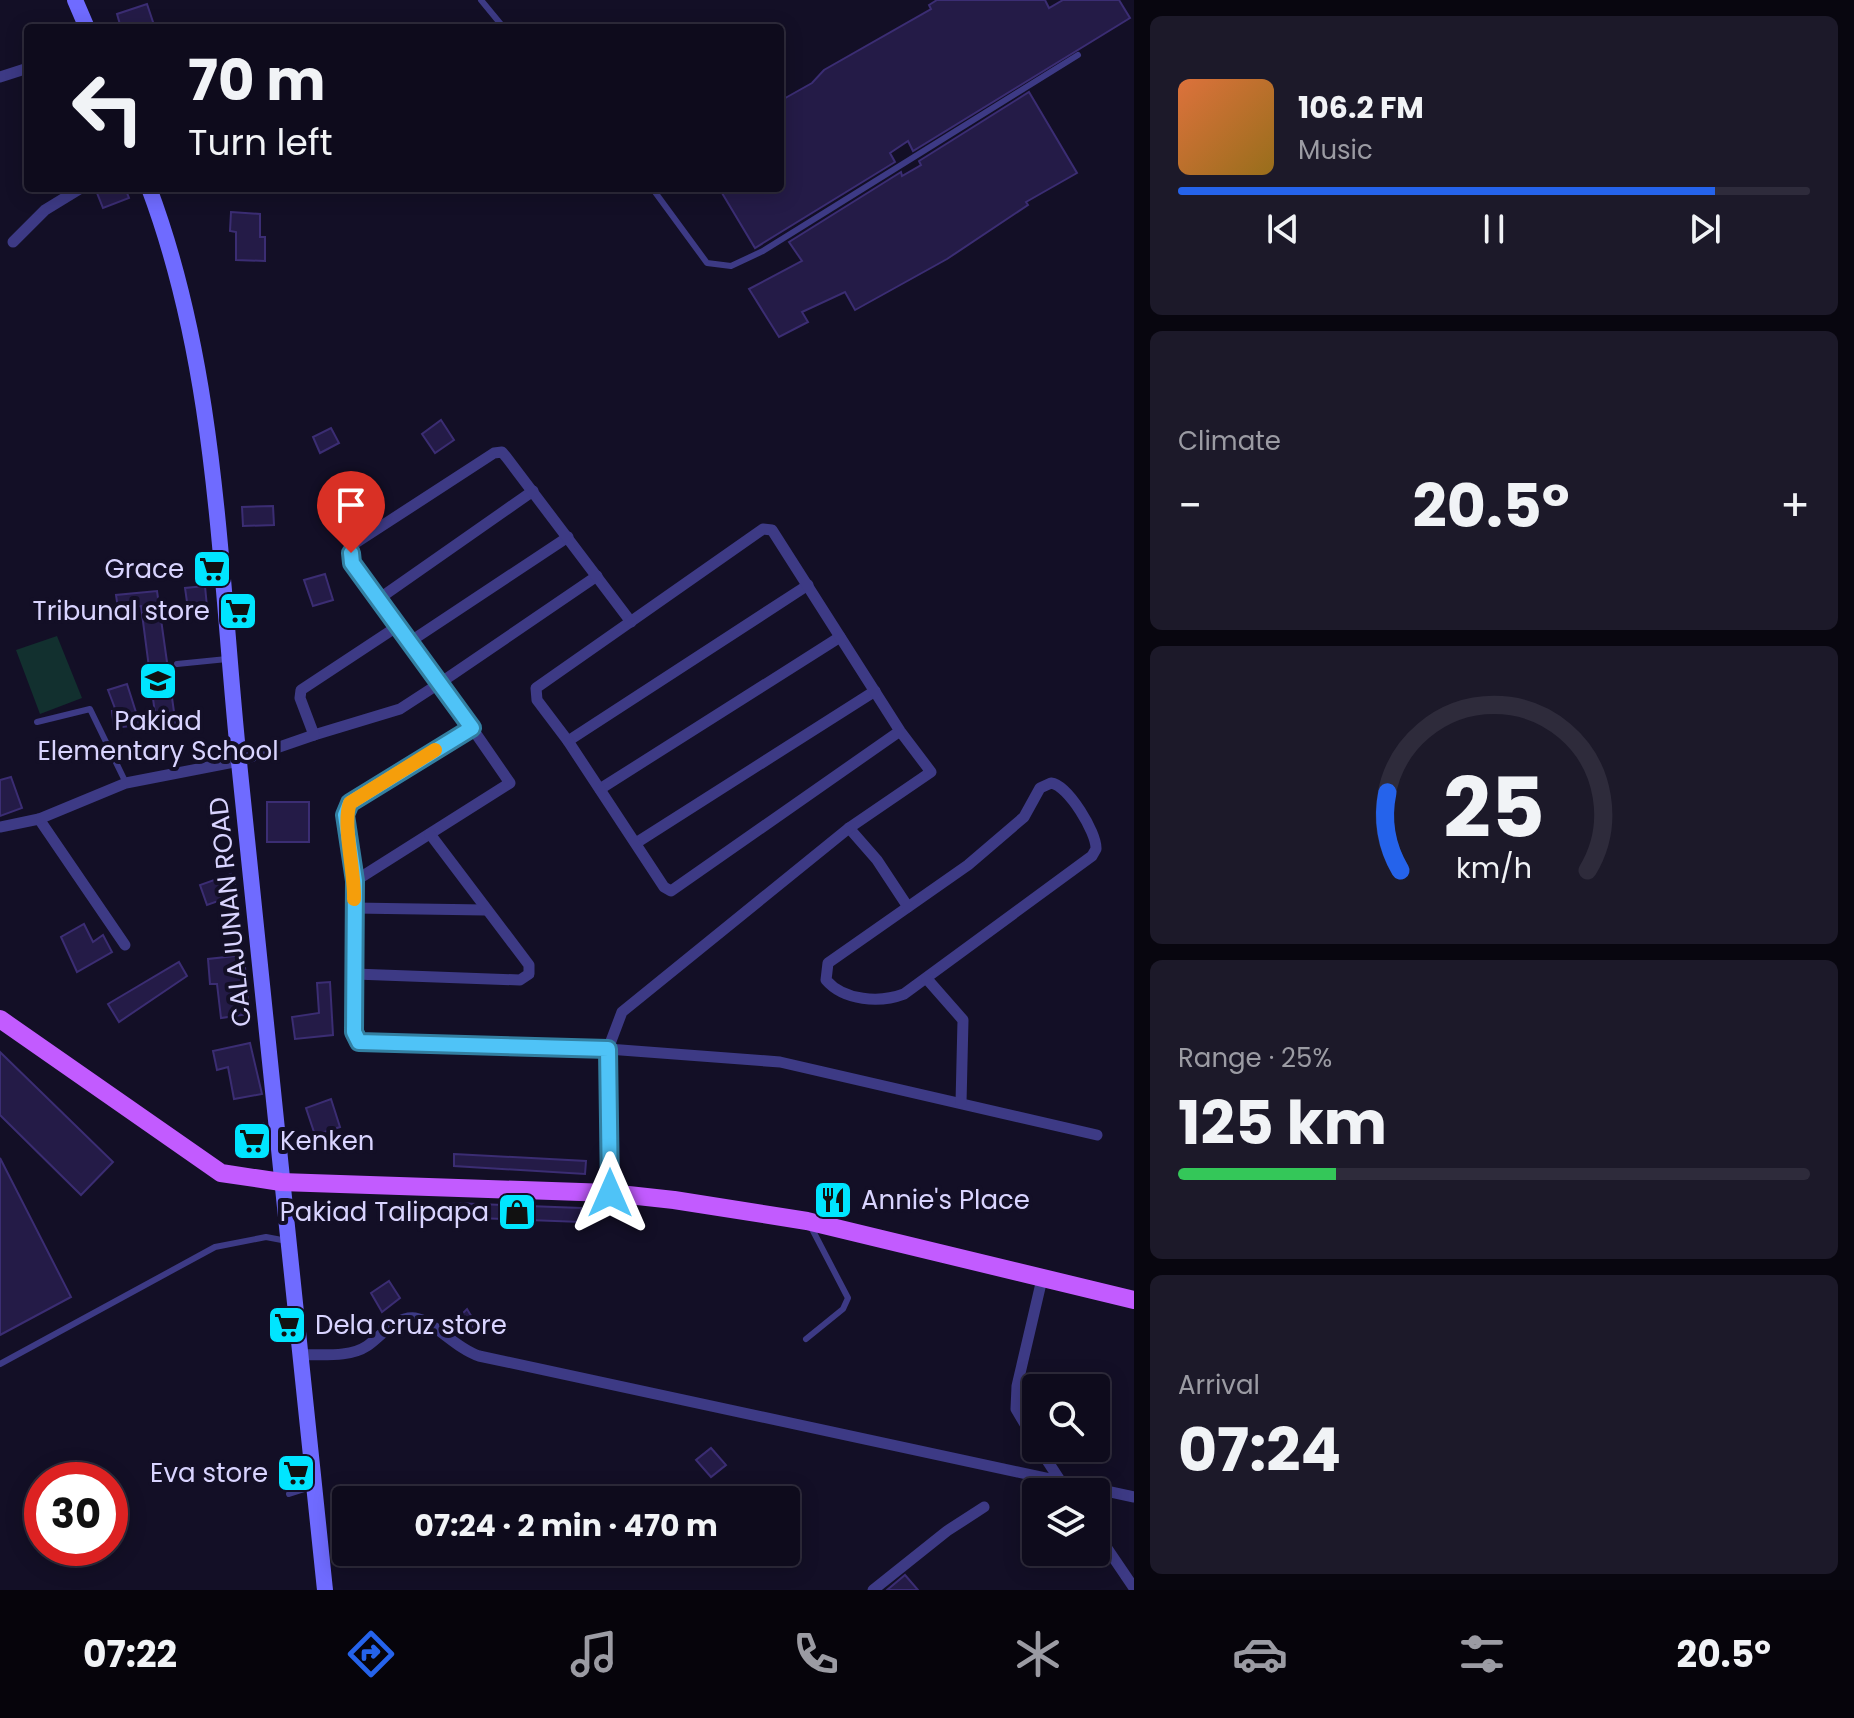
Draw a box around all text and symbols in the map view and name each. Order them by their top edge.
text: 70 m [188,41,326,120]
icon: left [56,56,160,160]
text: 106.2 FM [1298,86,1424,129]
text: Turn left [188,117,333,168]
text: Music [1298,132,1373,168]
icon: previous [1261,207,1305,251]
icon: pause [1472,207,1516,251]
icon: next [1683,207,1727,251]
text: Climate [1178,423,1281,459]
text: 20.5° [1413,464,1570,548]
pin [317,471,385,553]
text: − [1178,475,1202,536]
text: + [1780,475,1810,536]
icon: arrive [329,483,373,527]
supermarket icon: Grace [191,548,233,590]
place label: Grace [105,551,184,587]
supermarket icon: Tribunal store [217,590,259,632]
place label: Tribunal store [33,593,210,629]
school or university icon: Pakiad Elementary School [137,660,179,702]
place label: Pakiad Elementary School [37,703,279,769]
text: 25 [1443,750,1545,866]
street label: CALAJUNAN ROAD [200,795,260,1029]
text: km/h [1456,848,1532,888]
text: Range · 25% [1178,1040,1332,1076]
text: 125 km [1178,1081,1387,1165]
supermarket icon: Kenken [231,1120,273,1162]
place label: Kenken [280,1123,374,1159]
position arrow [568,1151,652,1235]
restaurant icon: Annie's Place [812,1179,854,1221]
place label: Annie's Place [861,1182,1030,1218]
shop icon: Pakiad Talipapa [496,1191,538,1233]
place label: Pakiad Talipapa [280,1194,489,1230]
supermarket icon: Dela cruz store [266,1304,308,1346]
place label: Dela cruz store [315,1307,507,1343]
text: Arrival [1178,1367,1260,1403]
map controls [1022,1374,1110,1566]
button: search [1022,1374,1110,1462]
text: 07:24 [1178,1408,1341,1492]
supermarket icon: Eva store [275,1452,317,1494]
place label: Eva store [150,1455,268,1491]
speed limit sign: 30 [24,1462,128,1566]
button: layers [1022,1478,1110,1566]
text: 07:24 · 2 min · 470 m [414,1504,718,1547]
icon: directions [343,1626,399,1682]
icon: music [566,1626,622,1682]
icon: phone [788,1626,844,1682]
icon: climate [1010,1626,1066,1682]
icon: car [1232,1626,1288,1682]
icon: filters [1454,1626,1510,1682]
text: 07:22 [83,1629,177,1680]
text: 20.5° [1677,1629,1771,1680]

